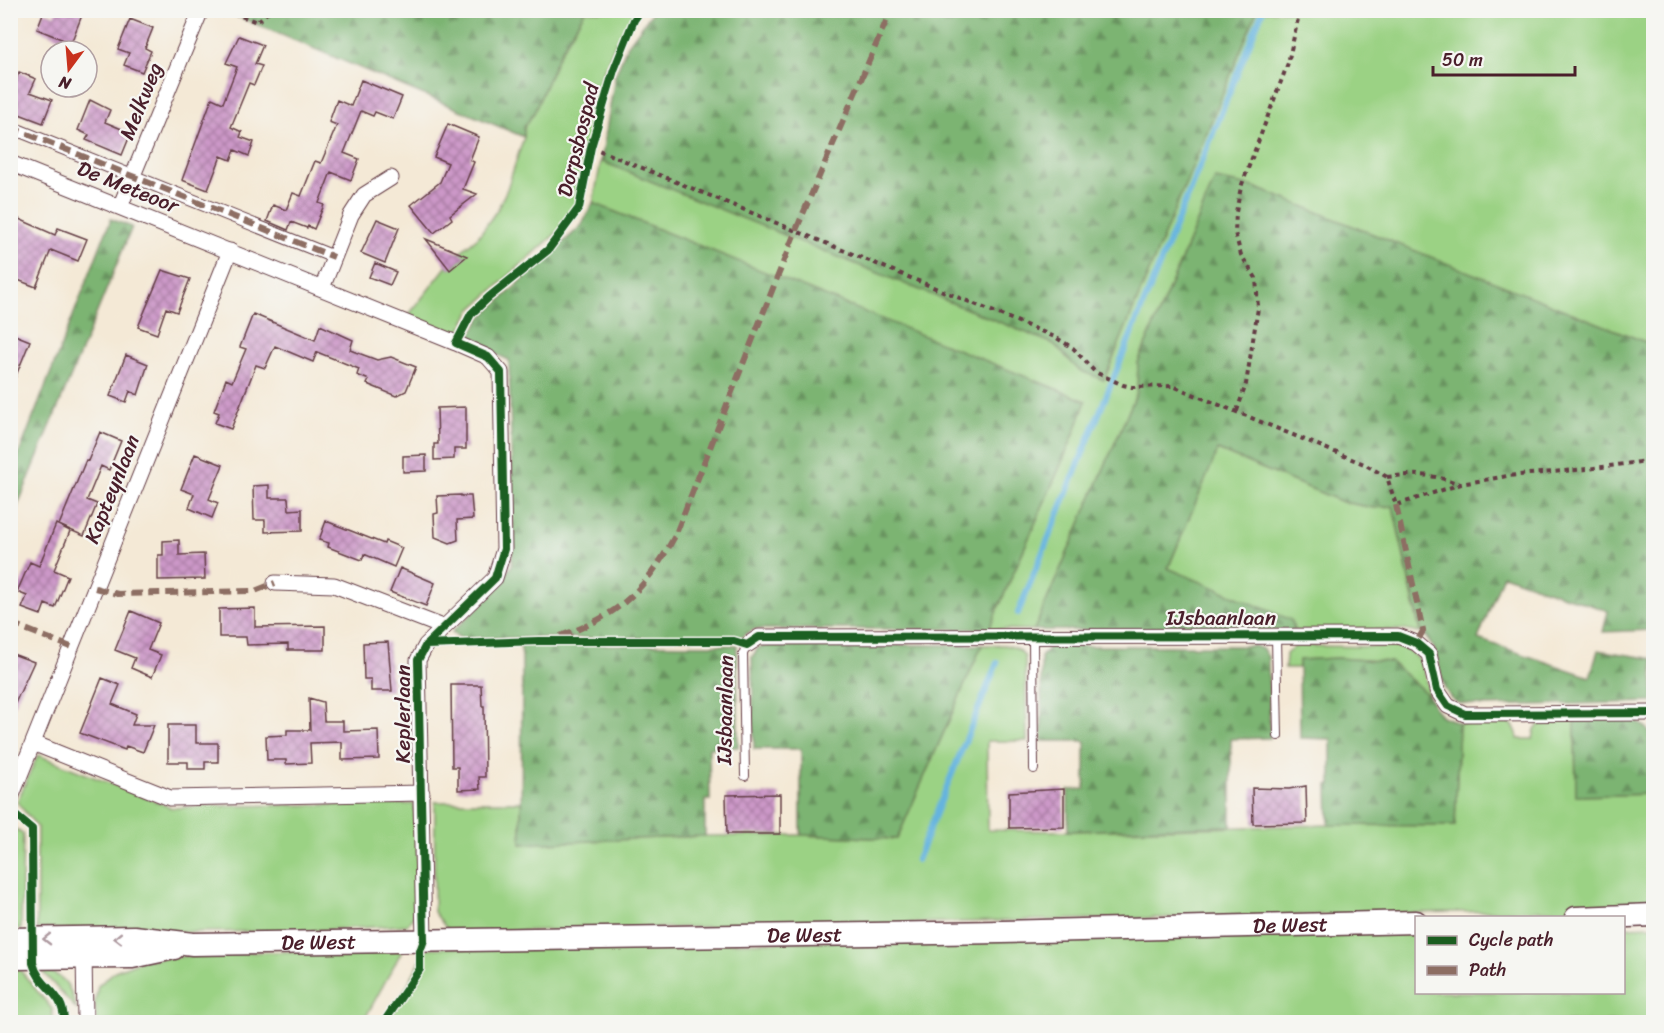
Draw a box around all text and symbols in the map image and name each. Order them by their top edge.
north arrow [39,39,99,99]
scale bar [1433,39,1576,77]
text: 50 m [1442,44,1483,76]
street label: Melkweg [108,56,174,146]
text: N [55,67,75,99]
street label: Dorpsbospad [546,77,611,201]
street label: De Meteoor [71,149,186,225]
street label: Kapteynlaan [73,429,151,549]
street label: IJsbaanlaan [1165,599,1276,637]
street label: IJsbaanlaan [705,655,745,766]
street label: Keplerlaan [384,665,422,763]
street label: De West [1252,905,1328,945]
street label: De West [767,915,842,954]
legend [1415,916,1625,994]
street label: De West [281,923,356,962]
text: Cycle path [1469,924,1553,956]
one-way arrow [114,932,123,944]
one-way arrow [43,933,52,945]
text: Path [1469,954,1506,986]

